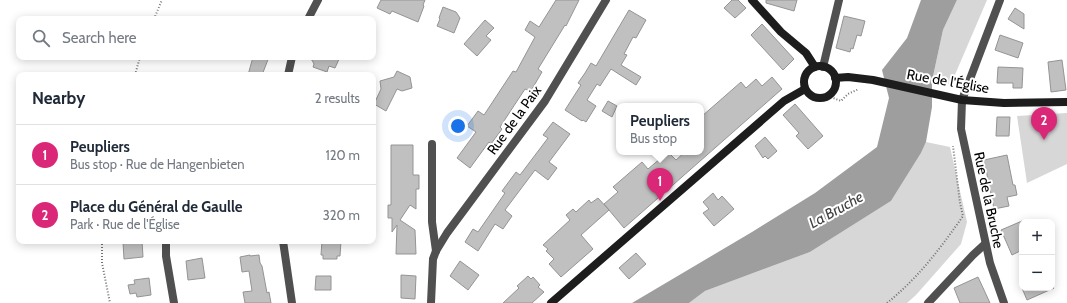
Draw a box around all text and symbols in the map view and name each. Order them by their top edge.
search box [16,16,376,60]
icon: search [30,27,52,49]
text: Search here [62,29,137,47]
street label: Rue de l'Église [905,65,991,97]
street label: Rue de la Paix [483,82,545,158]
text: Nearby [32,88,85,108]
text: 2 results [315,90,360,106]
popup [616,103,704,155]
pin: 2 [1031,107,1057,140]
text: Peupliers [630,112,690,130]
your location [448,116,468,136]
text: Bus stop [630,130,677,146]
text: Peupliers [70,138,130,156]
text: 1 [43,147,47,163]
text: 120 m [326,147,360,163]
street label: Rue de la Bruche [970,150,1008,250]
text: Bus stop · Rue de Hangenbieten [70,156,245,172]
pin: 1 [647,168,673,201]
water label: La Bruche [806,188,866,232]
text: Place du Général de Gaulle [70,198,242,216]
text: 2 [42,207,48,223]
text: 320 m [323,207,360,223]
text: Park · Rue de l'Église [70,216,180,232]
map controls [1019,219,1055,291]
button: + [1019,219,1055,255]
button: − [1019,255,1055,291]

